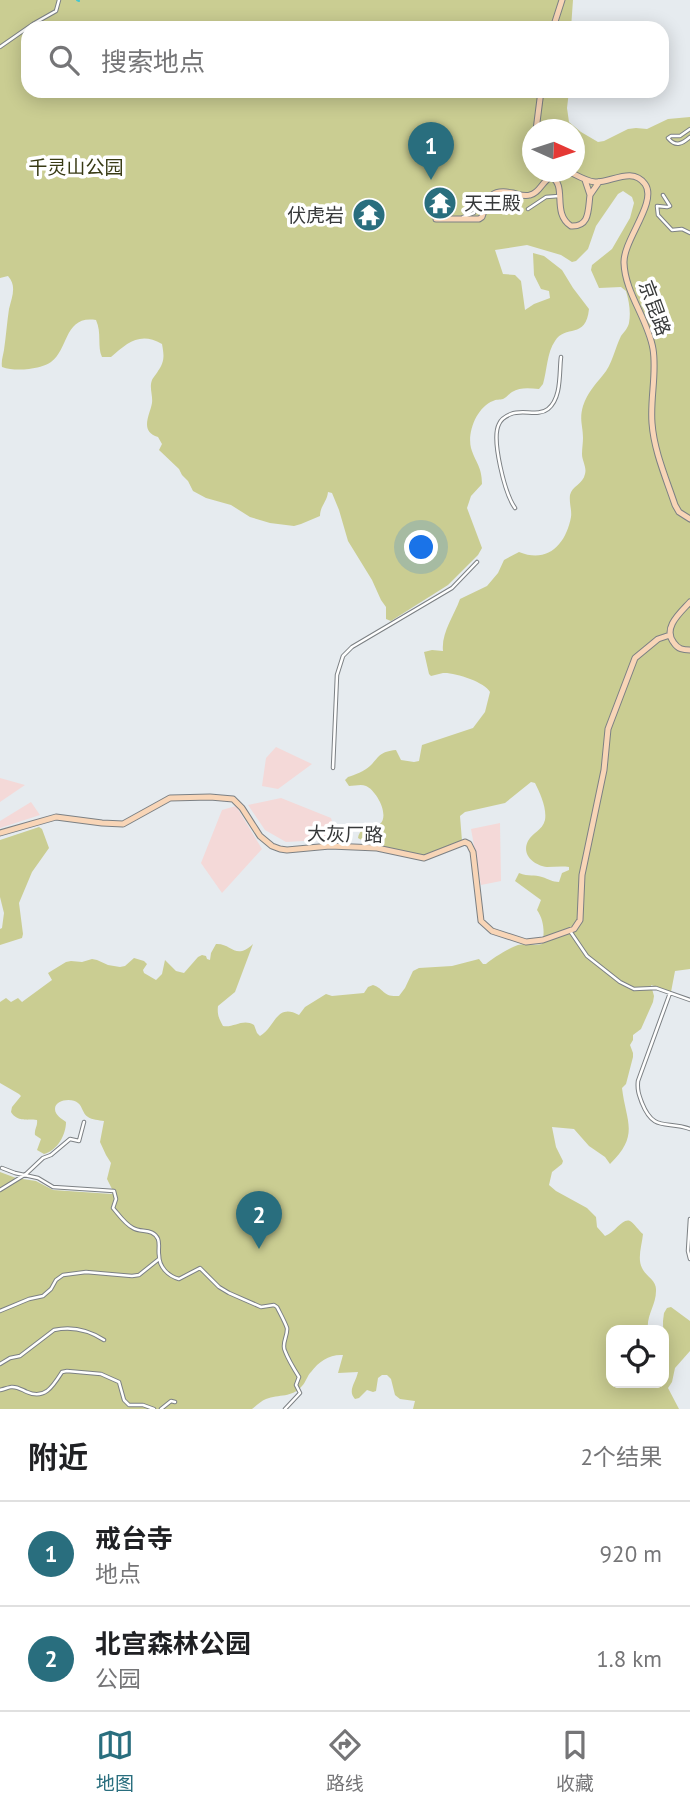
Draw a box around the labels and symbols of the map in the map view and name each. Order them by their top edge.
north arrow [522,119,585,182]
pin: 1 [408,122,454,180]
park label: 千灵山公园 [28,155,124,179]
temple icon: 天王殿 [421,184,459,222]
place label: 天王殿 [464,191,521,215]
temple icon: 伏虎岩 [350,196,388,234]
place label: 伏虎岩 [287,203,344,227]
street label: 京昆路 [634,277,676,339]
your location [404,530,438,564]
street label: 大灰厂路 [307,821,383,847]
pin: 2 [236,1191,282,1249]

